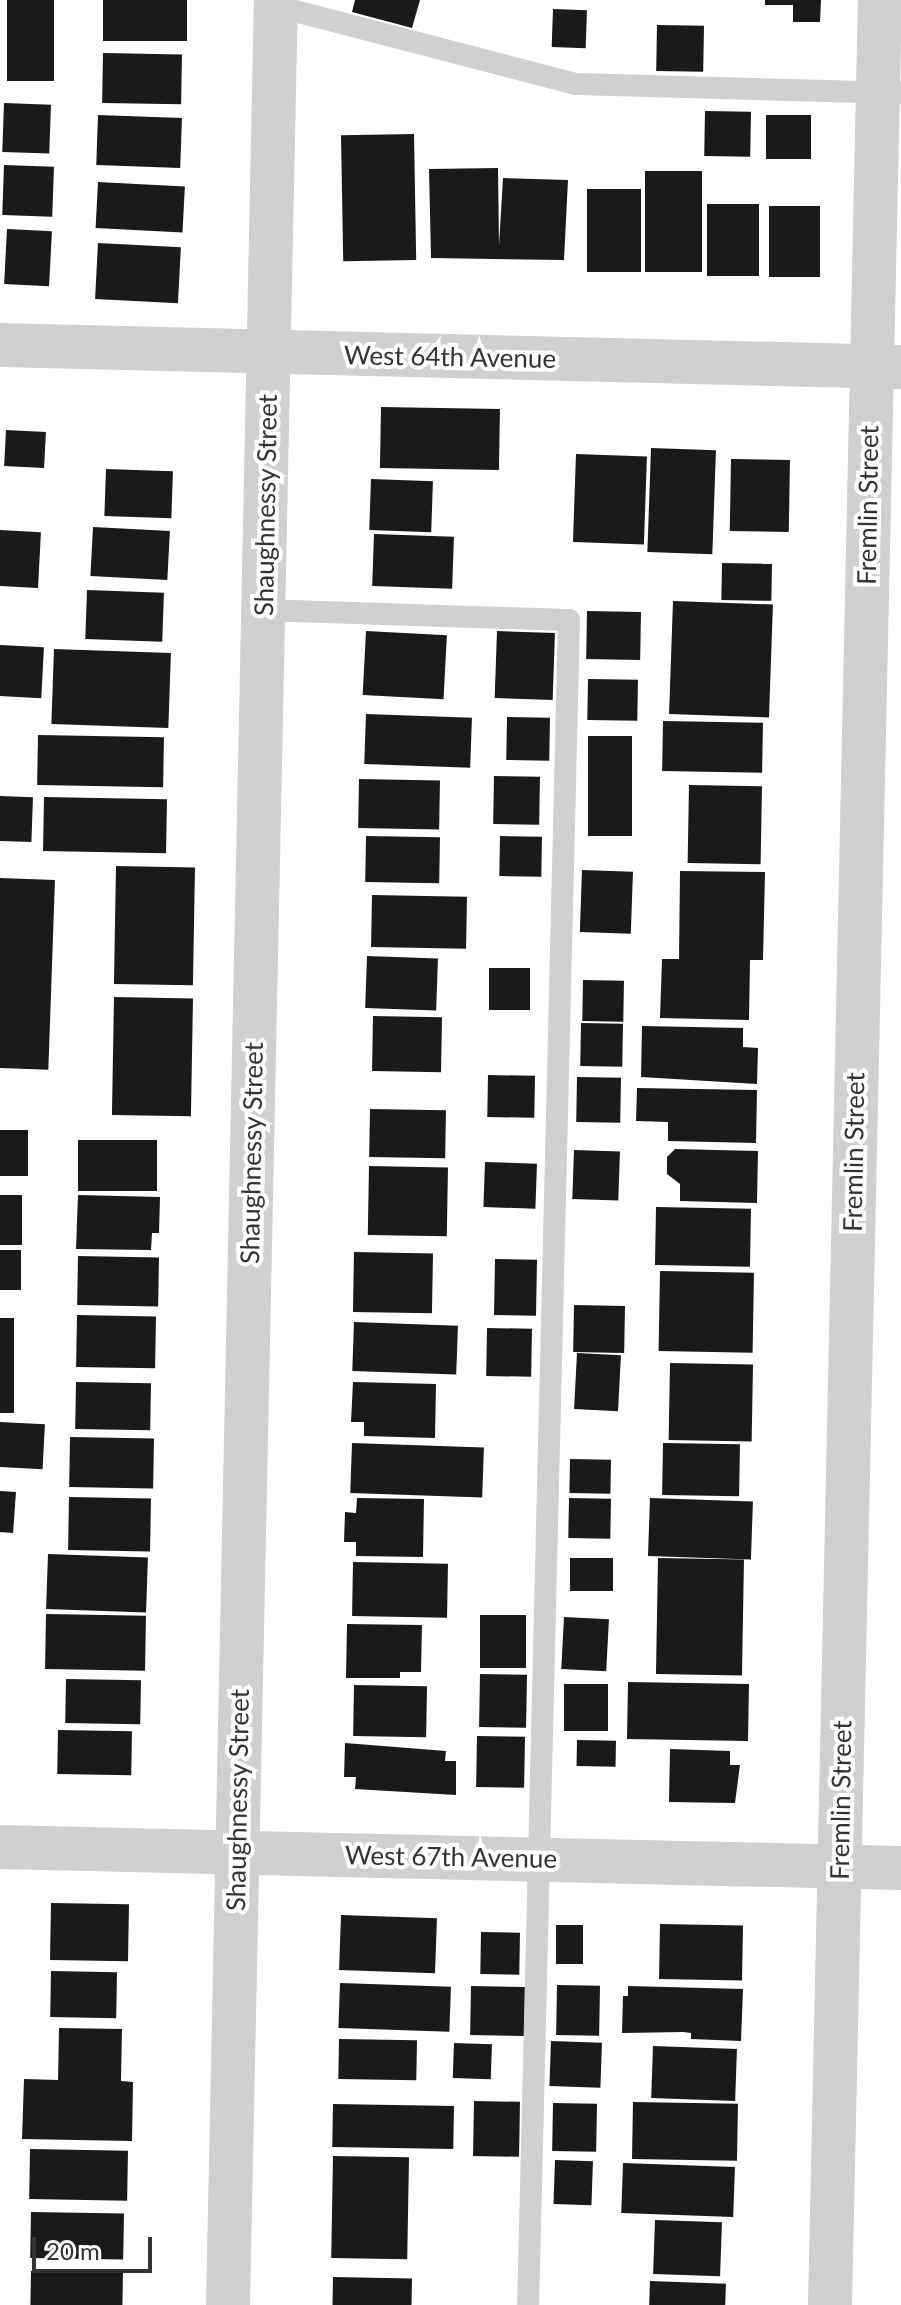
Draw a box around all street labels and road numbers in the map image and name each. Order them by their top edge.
street label: West 64th Avenue [343,340,557,374]
street label: Shaughnessy Street [248,393,284,617]
street label: Fremlin Street [851,425,885,585]
street label: Shaughnessy Street [234,1041,270,1265]
street label: Fremlin Street [837,1072,871,1232]
street label: Shaughnessy Street [220,1688,256,1912]
street label: Fremlin Street [824,1720,858,1880]
street label: West 67th Avenue [344,1840,558,1874]

